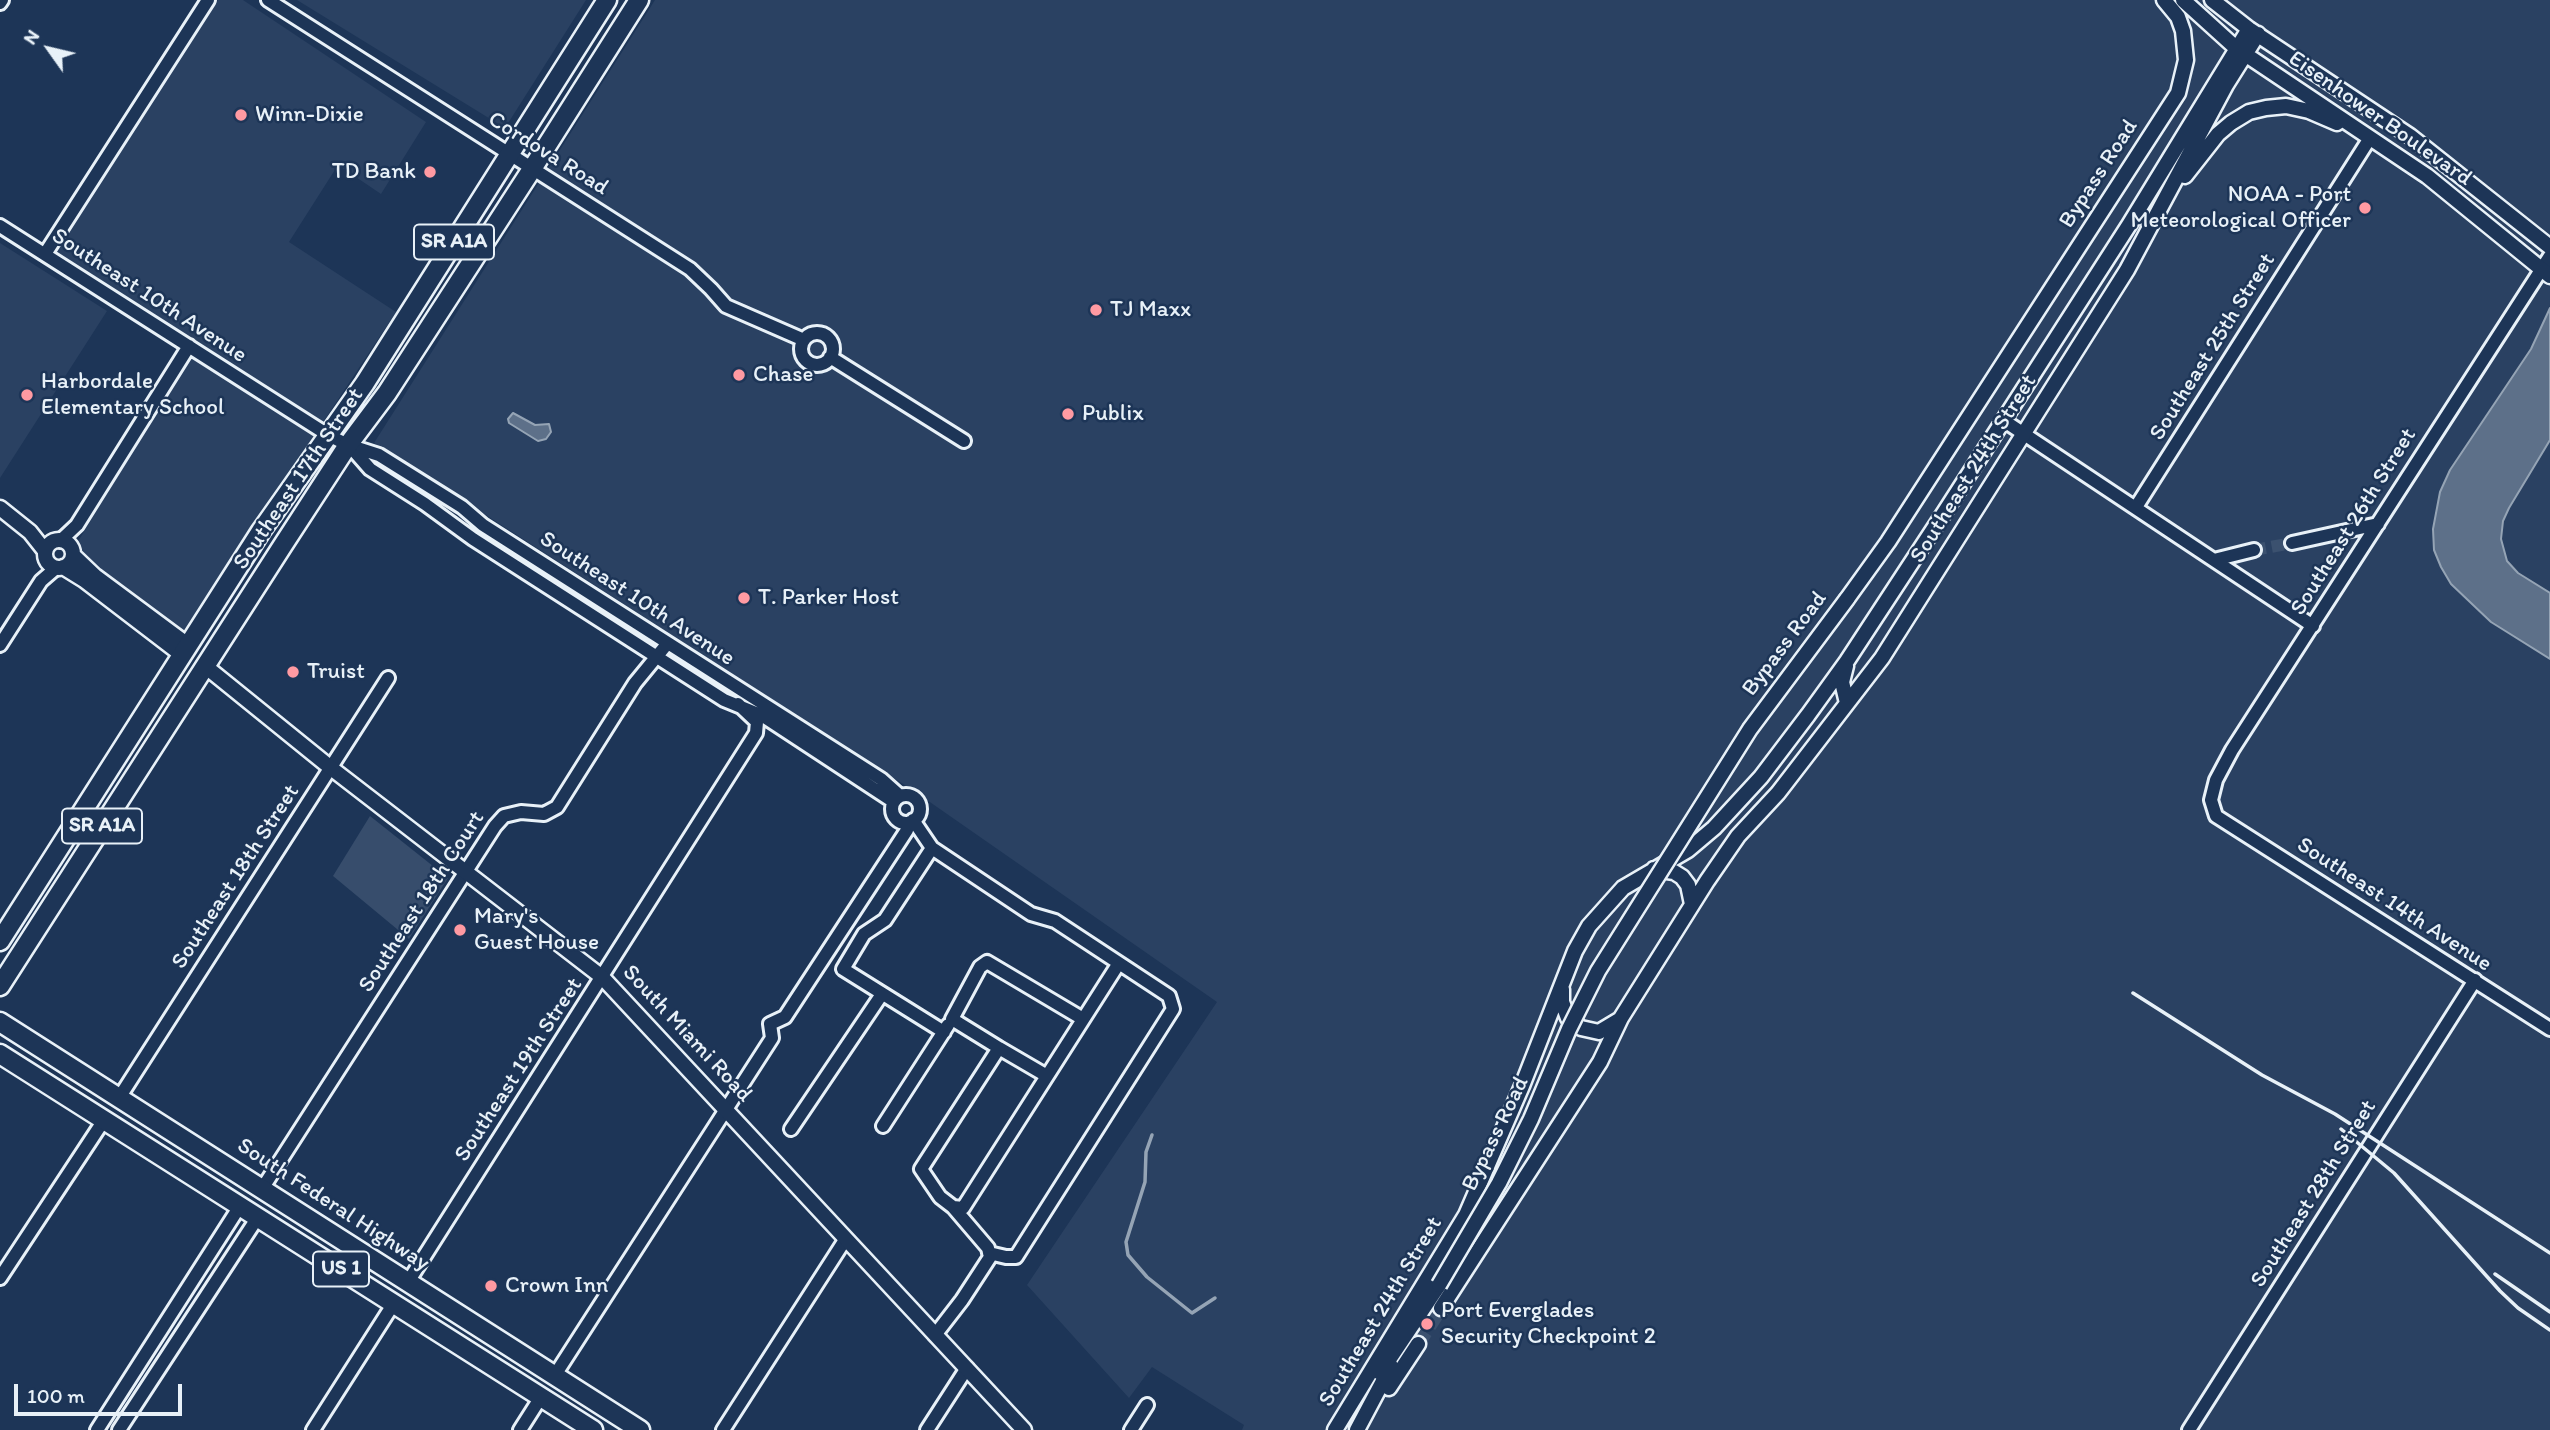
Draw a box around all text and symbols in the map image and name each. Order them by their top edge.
north arrow [14,14,84,84]
text: N [18,25,44,49]
street label: Eisenhower Boulevard [2283,45,2477,193]
place label: Winn-Dixie [255,101,364,129]
street label: Cordova Road [483,106,613,202]
marker: Winn-Dixie [233,107,249,123]
street label: Bypass Road [2054,114,2144,234]
place label: TD Bank [332,158,416,186]
marker: TD Bank [422,164,438,180]
place label: NOAA - Port Meteorological Officer [2131,181,2351,235]
marker: NOAA - Port Meteorological Officer [2357,200,2373,216]
street label: Southeast 10th Avenue [46,223,252,369]
road number: SR A1A [414,224,494,260]
street label: Southeast 25th Street [2144,248,2282,446]
place label: TJ Maxx [1110,296,1191,324]
marker: TJ Maxx [1088,302,1104,318]
place label: Chase [753,361,813,389]
marker: Chase [731,367,747,383]
place label: Harbordale Elementary School [41,368,224,422]
street label: Southeast 24th Street [1905,370,2043,568]
street label: Southeast 17th Street [228,383,370,575]
marker: Harbordale Elementary School [19,387,35,403]
place label: Publix [1082,400,1144,428]
marker: Publix [1060,406,1076,422]
street label: Southeast 26th Street [2285,423,2423,621]
street label: Southeast 10th Avenue [534,526,740,672]
place label: T. Parker Host [758,584,899,612]
street label: Bypass Road [1737,586,1833,702]
marker: T. Parker Host [736,590,752,606]
place label: Truist [307,658,365,686]
marker: Truist [285,664,301,680]
street label: Southeast 18th Street [166,780,306,974]
street label: Southeast 18th Court [353,806,491,998]
road number: SR A1A [62,808,142,844]
street label: Southeast 14th Avenue [2291,832,2497,978]
place label: Mary's Guest House [474,903,599,957]
marker: Mary's Guest House [452,922,468,938]
street label: South Miami Road [616,959,758,1109]
street label: Southeast 19th Street [449,973,589,1167]
street label: Bypass Road [1456,1072,1536,1196]
street label: Southeast 28th Street [2245,1095,2383,1293]
street label: South Federal Highway [232,1132,434,1278]
street label: Southeast 24th Street [1313,1212,1449,1412]
road number: US 1 [313,1252,369,1286]
place label: Crown Inn [505,1272,608,1300]
marker: Crown Inn [483,1278,499,1294]
place label: Port Everglades Security Checkpoint 2 [1441,1297,1656,1351]
marker: Port Everglades Security Checkpoint 2 [1419,1316,1435,1332]
scale bar [18,1370,186,1414]
text: 100 m [27,1383,85,1408]

